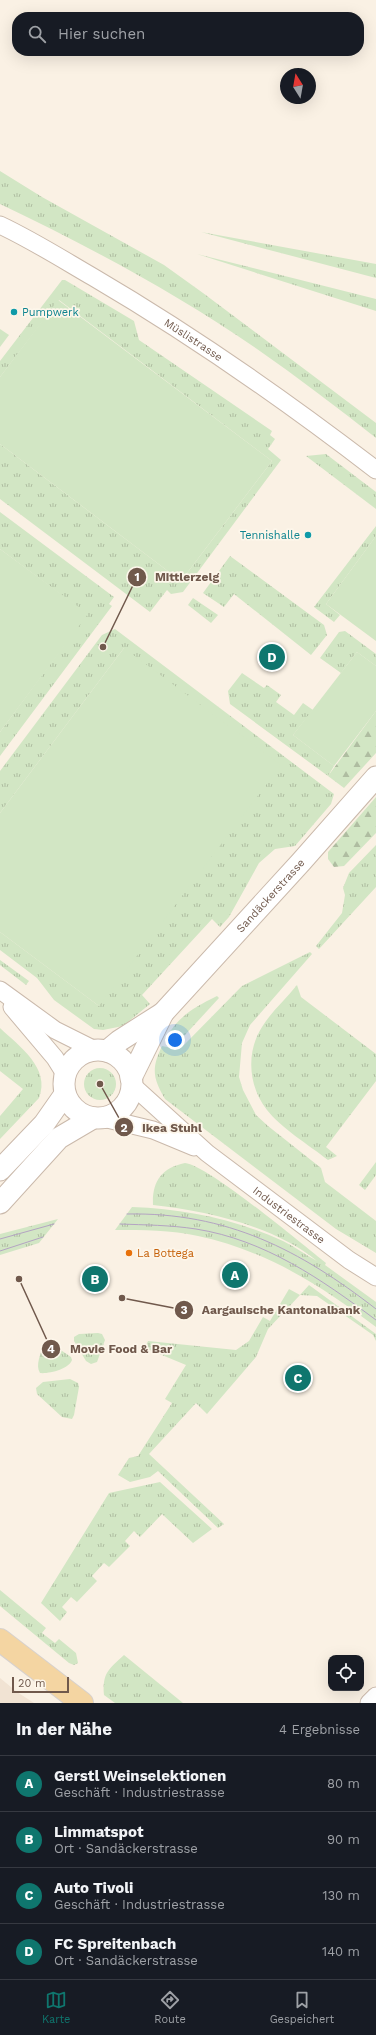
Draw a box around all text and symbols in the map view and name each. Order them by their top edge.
search box [12,12,364,56]
icon: search [26,23,48,45]
text: Hier suchen [58,25,145,43]
north arrow [280,68,316,104]
place label: Pumpwerk [22,306,79,319]
marker: Pumpwerk [9,307,19,317]
street label: Müslistrasse [162,316,225,364]
place label: Tennishalle [240,529,300,542]
marker: Tennishalle [303,530,313,540]
callout: Mittlerzelg [127,565,227,589]
text: 1 [134,570,140,584]
text: Mittlerzelg [155,570,219,584]
pin: D [259,642,285,672]
street label: Sandäckerstrasse [234,856,307,935]
your location [165,1030,185,1050]
callout: Ikea Stuhl [114,1115,210,1139]
text: 2 [120,1121,128,1135]
text: Ikea Stuhl [142,1121,202,1135]
street label: Industriestrasse [250,1183,328,1246]
place label: La Bottega [137,1247,194,1260]
marker: La Bottega [124,1248,134,1258]
pin: A [222,1260,248,1290]
pin: B [82,1264,108,1294]
callout: Aargauische Kantonalbank [174,1298,368,1322]
text: 3 [180,1303,188,1317]
text: Aargauische Kantonalbank [202,1303,361,1317]
callout: Movie Food & Bar [41,1337,180,1361]
text: 4 [47,1342,55,1356]
text: Movie Food & Bar [70,1342,173,1356]
pin: C [285,1363,311,1393]
map controls [328,1655,364,1691]
button: locate [328,1655,364,1691]
scale bar [12,1675,69,1694]
text: 20 m [18,1677,46,1690]
text: In der Nähe [16,1719,112,1739]
text: 4 Ergebnisse [279,1722,360,1737]
text: Gerstl Weinselektionen [54,1767,226,1785]
text: A [25,1776,33,1791]
text: 80 m [327,1776,360,1791]
text: Geschäft · Industriestrasse [54,1785,225,1800]
text: Limmatspot [54,1823,143,1841]
text: B [25,1832,33,1847]
text: 90 m [327,1832,360,1847]
text: Ort · Sandäckerstrasse [54,1841,198,1856]
text: Auto Tivoli [54,1879,133,1897]
text: C [25,1888,33,1903]
text: 130 m [322,1888,360,1903]
text: Geschäft · Industriestrasse [54,1897,225,1912]
text: FC Spreitenbach [54,1935,176,1953]
text: D [24,1944,34,1959]
text: 140 m [322,1944,360,1959]
text: Ort · Sandäckerstrasse [54,1953,198,1968]
tab: Karte [42,1989,70,2026]
tab: Route [154,1989,186,2026]
tab: Gespeichert [270,1989,334,2026]

